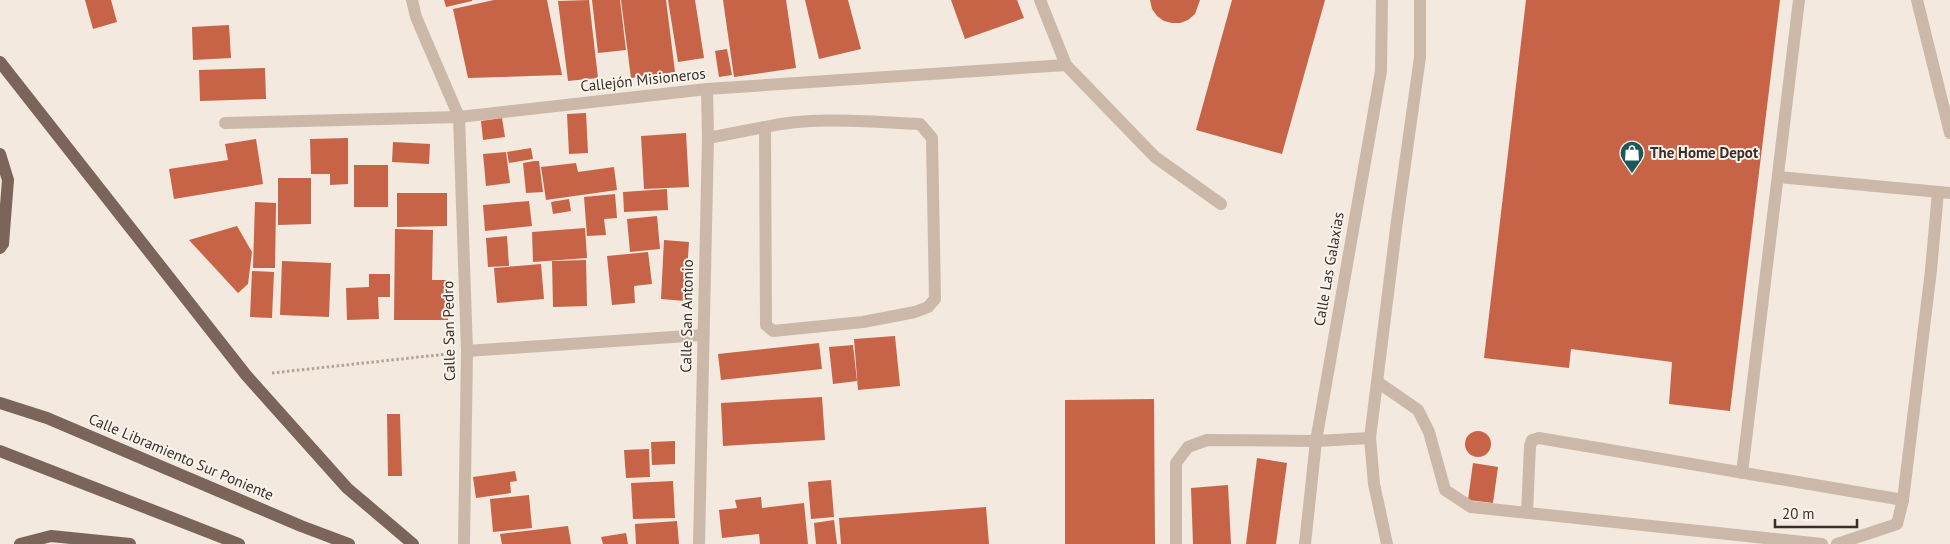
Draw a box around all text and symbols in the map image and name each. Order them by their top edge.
street label: Callejón Misioneros [579,63,707,96]
shop icon: The Home Depot [1619,140,1645,174]
place label: The Home Depot [1650,143,1759,162]
street label: Calle Las Galaxias [1309,210,1348,327]
street label: Calle San Antonio [676,259,697,373]
street label: Calle San Pedro [438,281,459,381]
street label: Calle Libramiento Sur Poniente [86,409,277,504]
scale bar [1775,496,1858,528]
text: 20 m [1782,504,1815,523]

